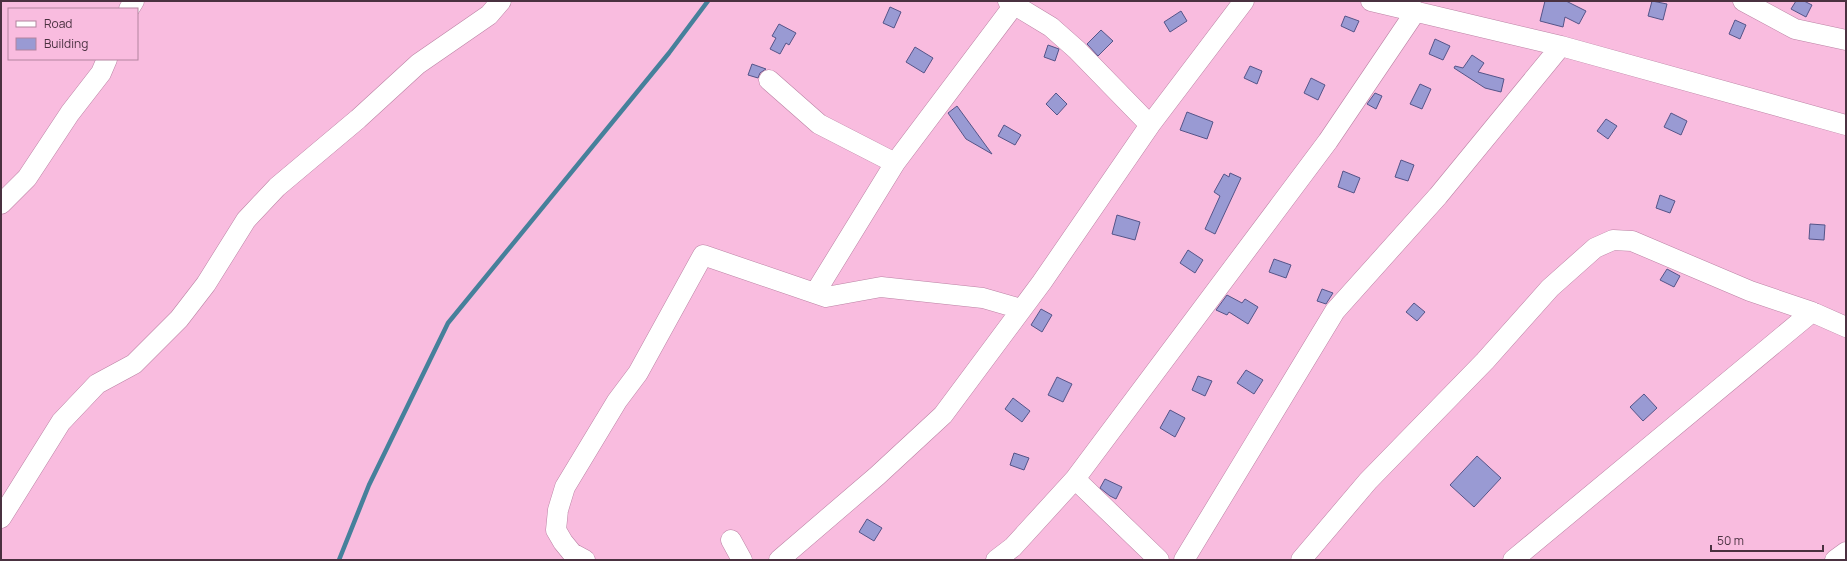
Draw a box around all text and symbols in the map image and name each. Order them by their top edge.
legend [8,8,138,60]
text: Road [44,15,72,32]
text: Building [44,35,88,52]
scale bar [1711,527,1823,553]
text: 50 m [1717,532,1744,549]

